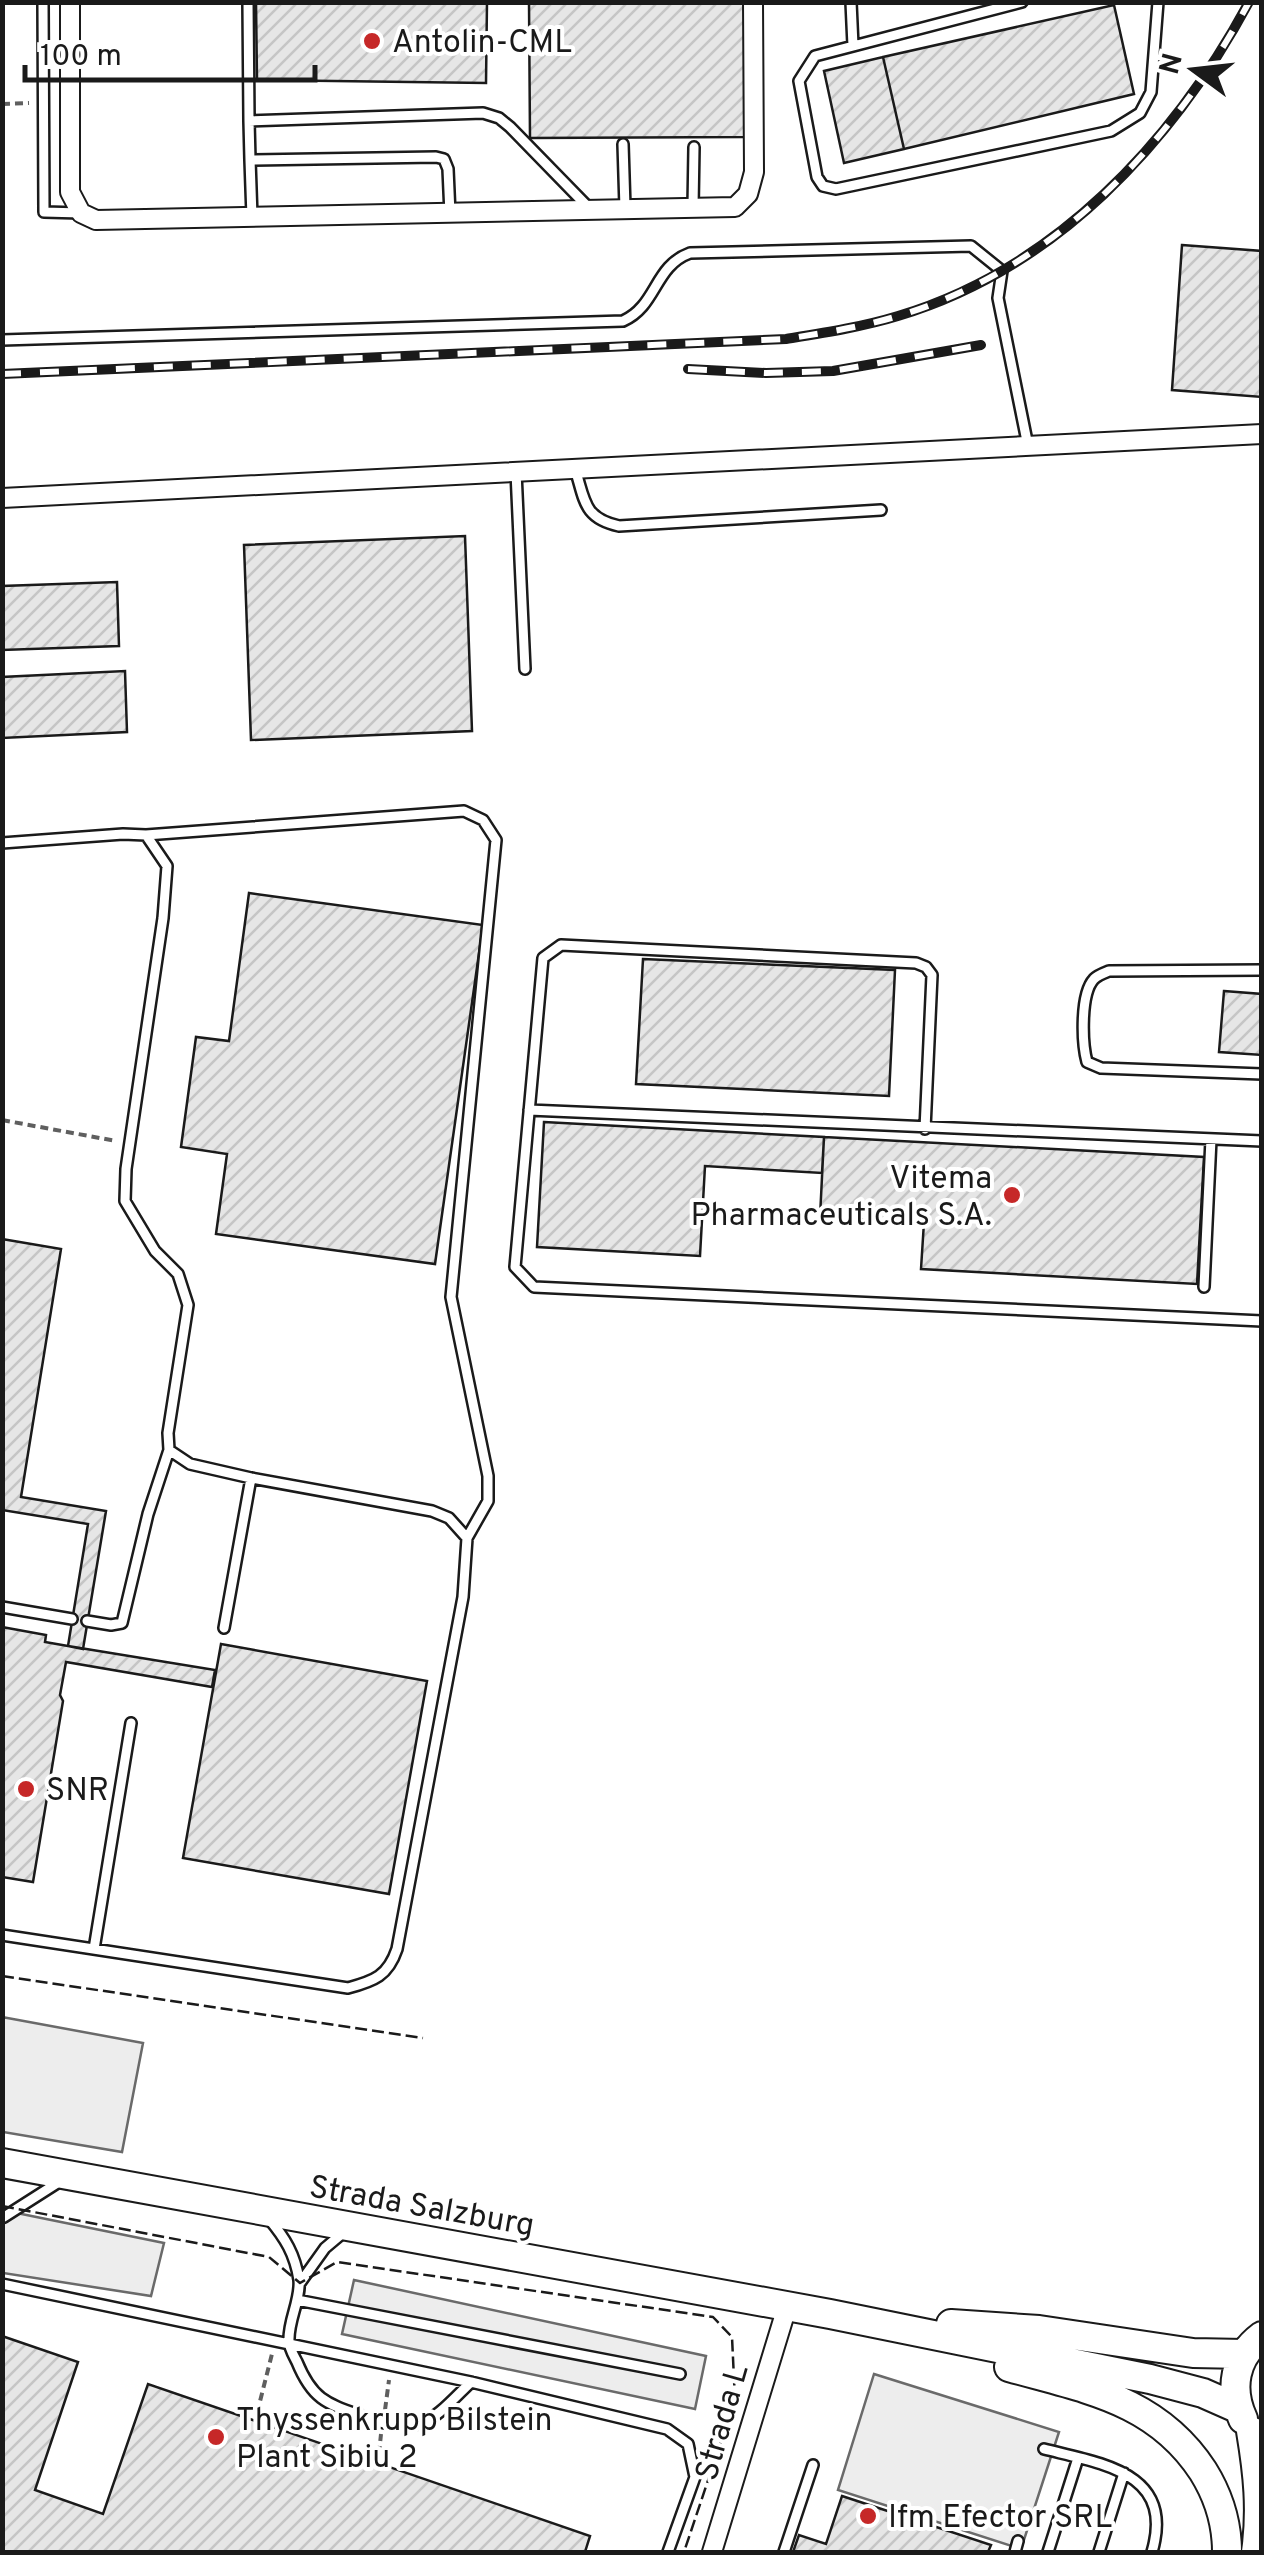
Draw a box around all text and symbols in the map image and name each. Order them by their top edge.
scale bar [25,20,315,82]
north arrow [1144,20,1244,120]
place label: Antolin-CML [392,24,572,64]
marker: Antolin-CML [361,30,383,52]
text: 100 m [40,39,122,76]
text: N [1153,50,1193,79]
place label: Vitema Pharmaceuticals S.A. [690,1160,992,1237]
marker: Vitema Pharmaceuticals S.A. [1001,1184,1023,1206]
place label: SNR [46,1772,109,1812]
marker: SNR [15,1778,37,1800]
street label: Strada Salzburg [306,2169,537,2247]
street label: Strada L [688,2360,760,2486]
place label: Thyssenkrupp Bilstein Plant Sibiu 2 [236,2402,553,2479]
marker: Thyssenkrupp Bilstein Plant Sibiu 2 [205,2426,227,2448]
place label: Ifm Efector SRL [888,2499,1112,2539]
marker: Ifm Efector SRL [857,2505,879,2527]

